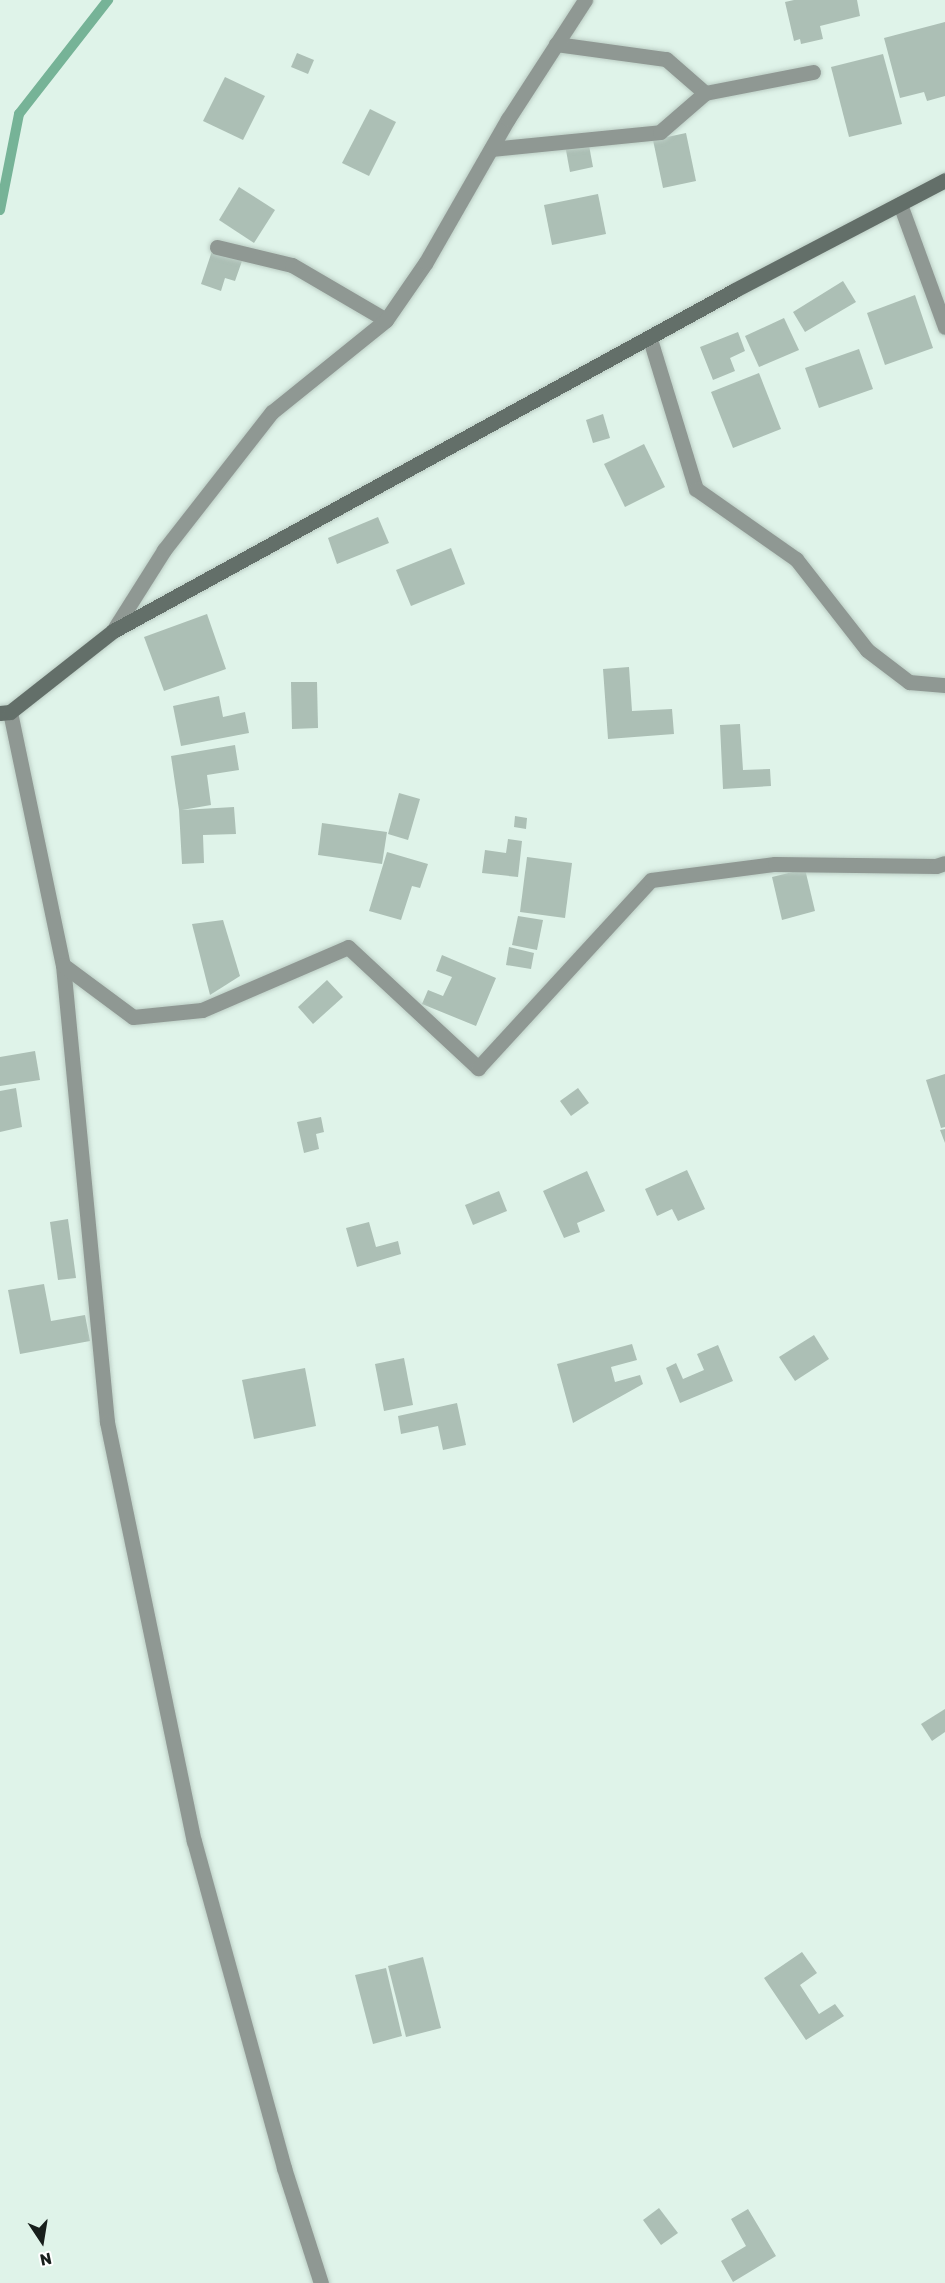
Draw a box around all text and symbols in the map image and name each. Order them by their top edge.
north arrow [12,2211,72,2271]
text: N [38,2249,53,2270]

